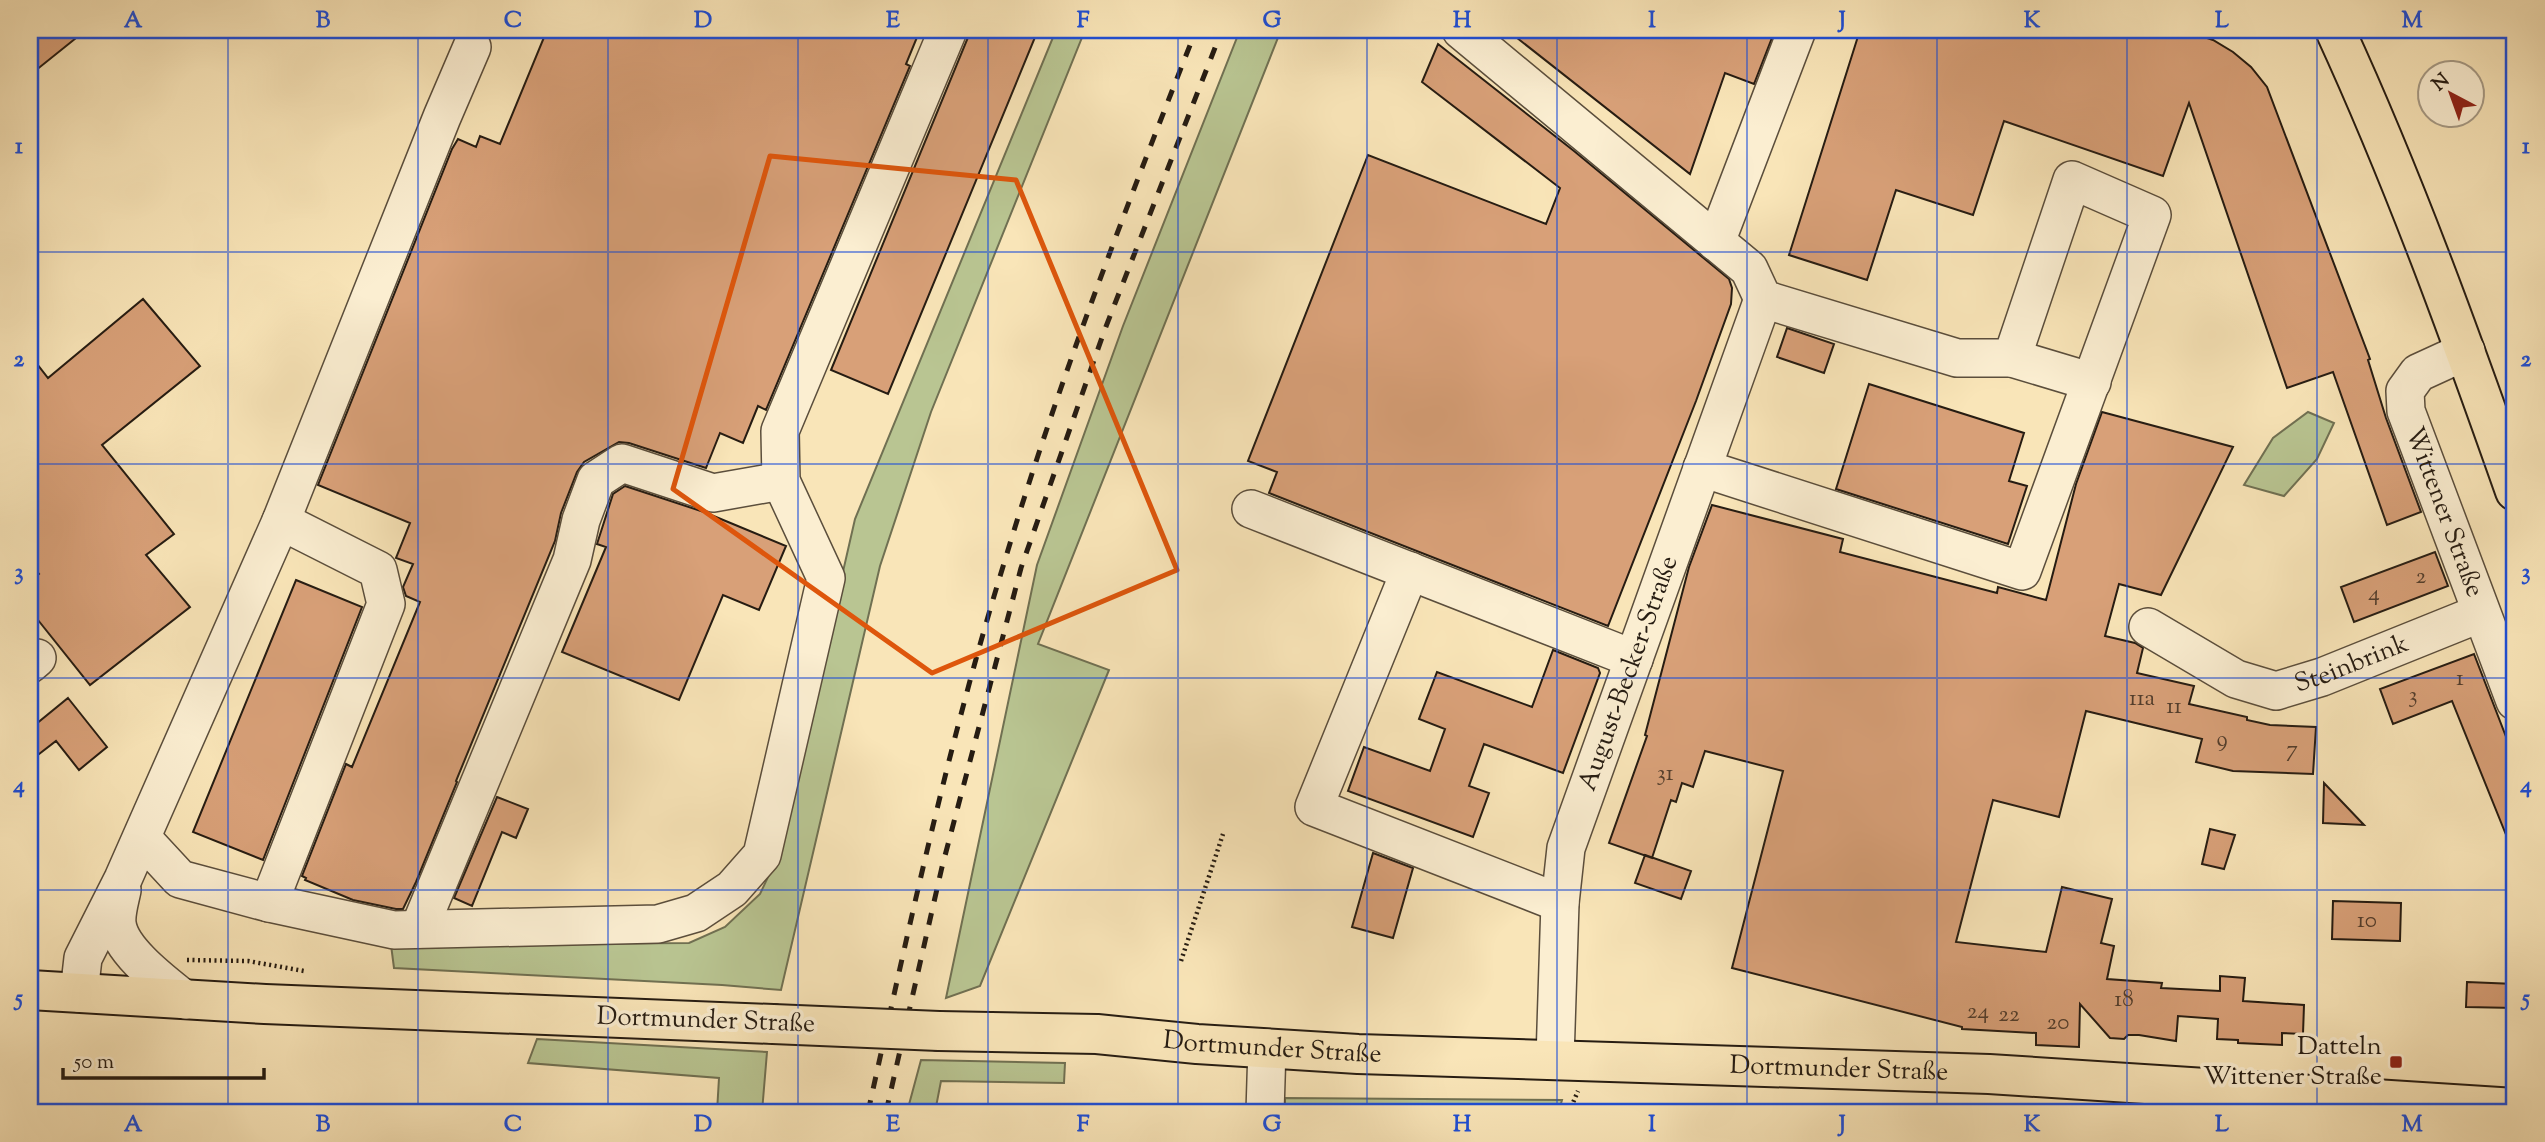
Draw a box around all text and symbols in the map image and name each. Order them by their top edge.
text: A [124,5,143,38]
text: B [316,5,331,38]
text: C [504,5,522,38]
text: D [694,5,712,38]
text: E [886,5,900,38]
text: F [1077,5,1090,38]
text: G [1263,5,1282,38]
text: H [1453,5,1472,38]
text: I [1648,5,1656,38]
text: J [1837,5,1846,38]
text: K [2024,5,2041,38]
text: L [2215,5,2229,38]
text: M [2401,5,2423,38]
north arrow [2416,60,2486,130]
text: N [2427,68,2456,98]
text: 1 [15,131,23,164]
text: 1 [2522,131,2530,164]
text: 2 [14,344,25,377]
text: 2 [2521,344,2532,377]
street label: Wittener Straße [2395,422,2493,602]
street label: August-Becker-Straße [1569,551,1688,796]
text: 3 [14,557,24,590]
text: 3 [2521,557,2531,590]
house number: 2 [2416,561,2427,594]
house number: 4 [2368,578,2380,611]
street label: Steinbrink [2290,626,2414,703]
house number: 1 [2456,663,2464,696]
house number: 3 [2408,680,2418,713]
house number: 11a [2129,683,2156,716]
house number: 11 [2166,691,2182,724]
house number: 9 [2216,724,2228,757]
house number: 7 [2286,734,2298,767]
house number: 31 [1656,758,1674,791]
text: 4 [12,770,25,803]
text: 4 [2519,770,2532,803]
house number: 10 [2357,905,2377,938]
text: 5 [13,983,23,1016]
text: 5 [2520,983,2530,1016]
house number: 18 [2114,984,2134,1017]
house number: 24 [1967,996,1989,1029]
street label: Dortmunder Straße [596,999,816,1043]
house number: 22 [1998,999,2020,1032]
house number: 20 [2047,1007,2069,1040]
street label: Dortmunder Straße [1161,1022,1382,1073]
place label: Datteln Wittener Straße [2203,1029,2382,1096]
scale bar [63,1037,264,1081]
street label: Dortmunder Straße [1729,1047,1949,1091]
text: 50 m [73,1048,114,1078]
marker: Datteln Wittener Straße [2388,1054,2404,1070]
text: A [124,1109,143,1142]
text: B [316,1109,331,1142]
text: C [504,1109,522,1142]
text: D [694,1109,712,1142]
text: E [886,1109,900,1142]
text: F [1077,1109,1090,1142]
text: G [1263,1109,1282,1142]
text: H [1453,1109,1472,1142]
text: I [1648,1109,1656,1142]
text: J [1837,1109,1846,1142]
text: K [2024,1109,2041,1142]
text: L [2215,1109,2229,1142]
text: M [2401,1109,2423,1142]

